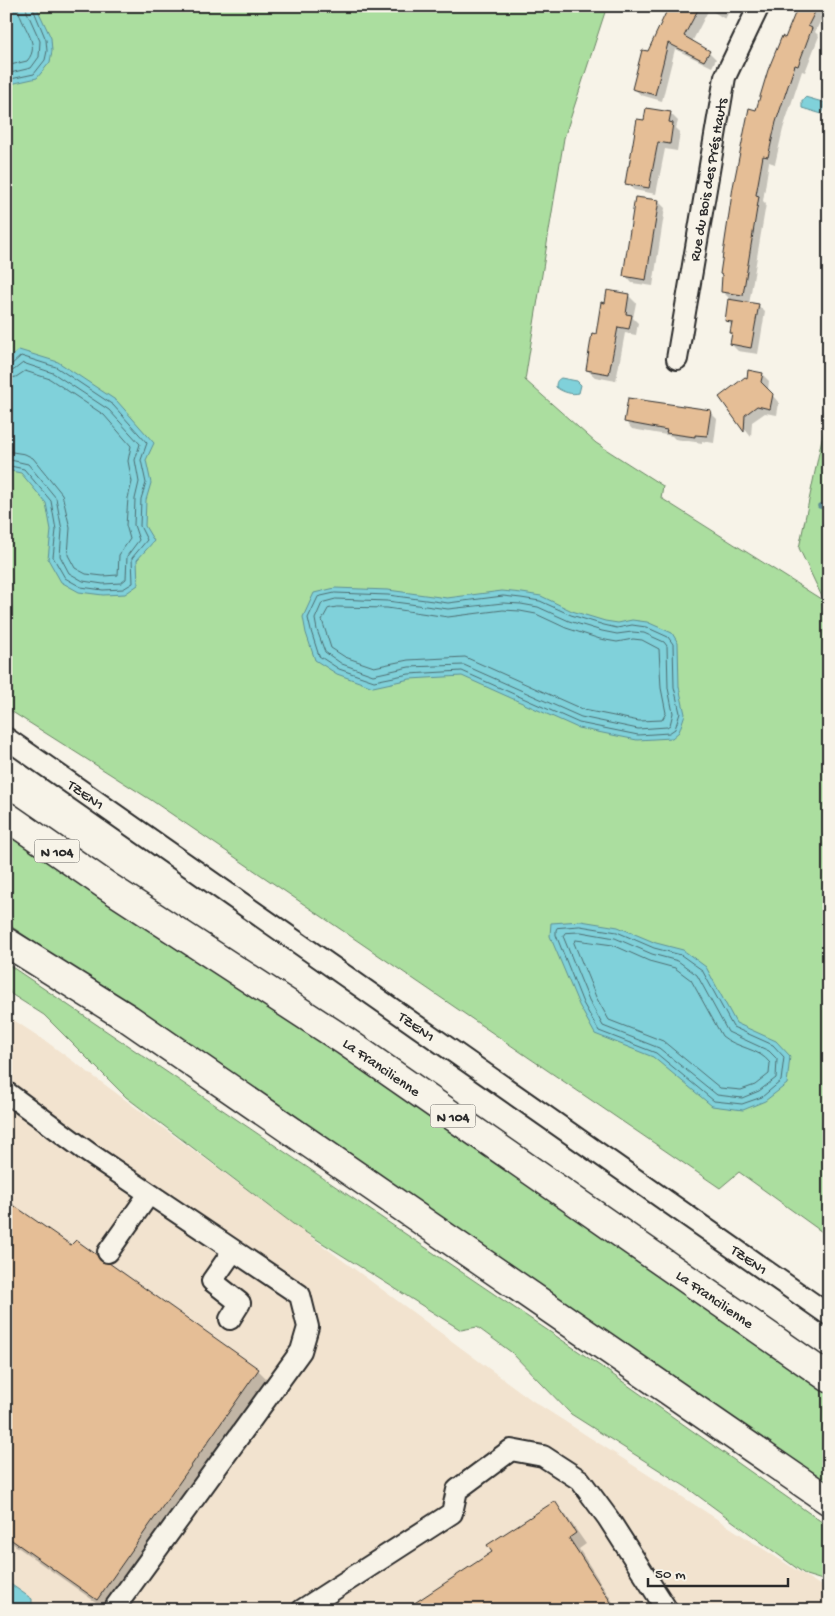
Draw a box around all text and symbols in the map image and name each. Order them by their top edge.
street label: Rue du Bois des Prés Hauts [687,97,732,263]
street label: TZEN1 [62,776,107,815]
road number: N 104 [34,839,80,862]
street label: TZEN1 [393,1008,438,1047]
street label: La Francilienne [339,1035,423,1102]
road number: N 104 [430,1104,476,1128]
street label: TZEN1 [726,1241,770,1280]
street label: La Francilienne [672,1267,757,1334]
scale bar [648,1556,788,1588]
text: 50 m [655,1566,686,1584]

